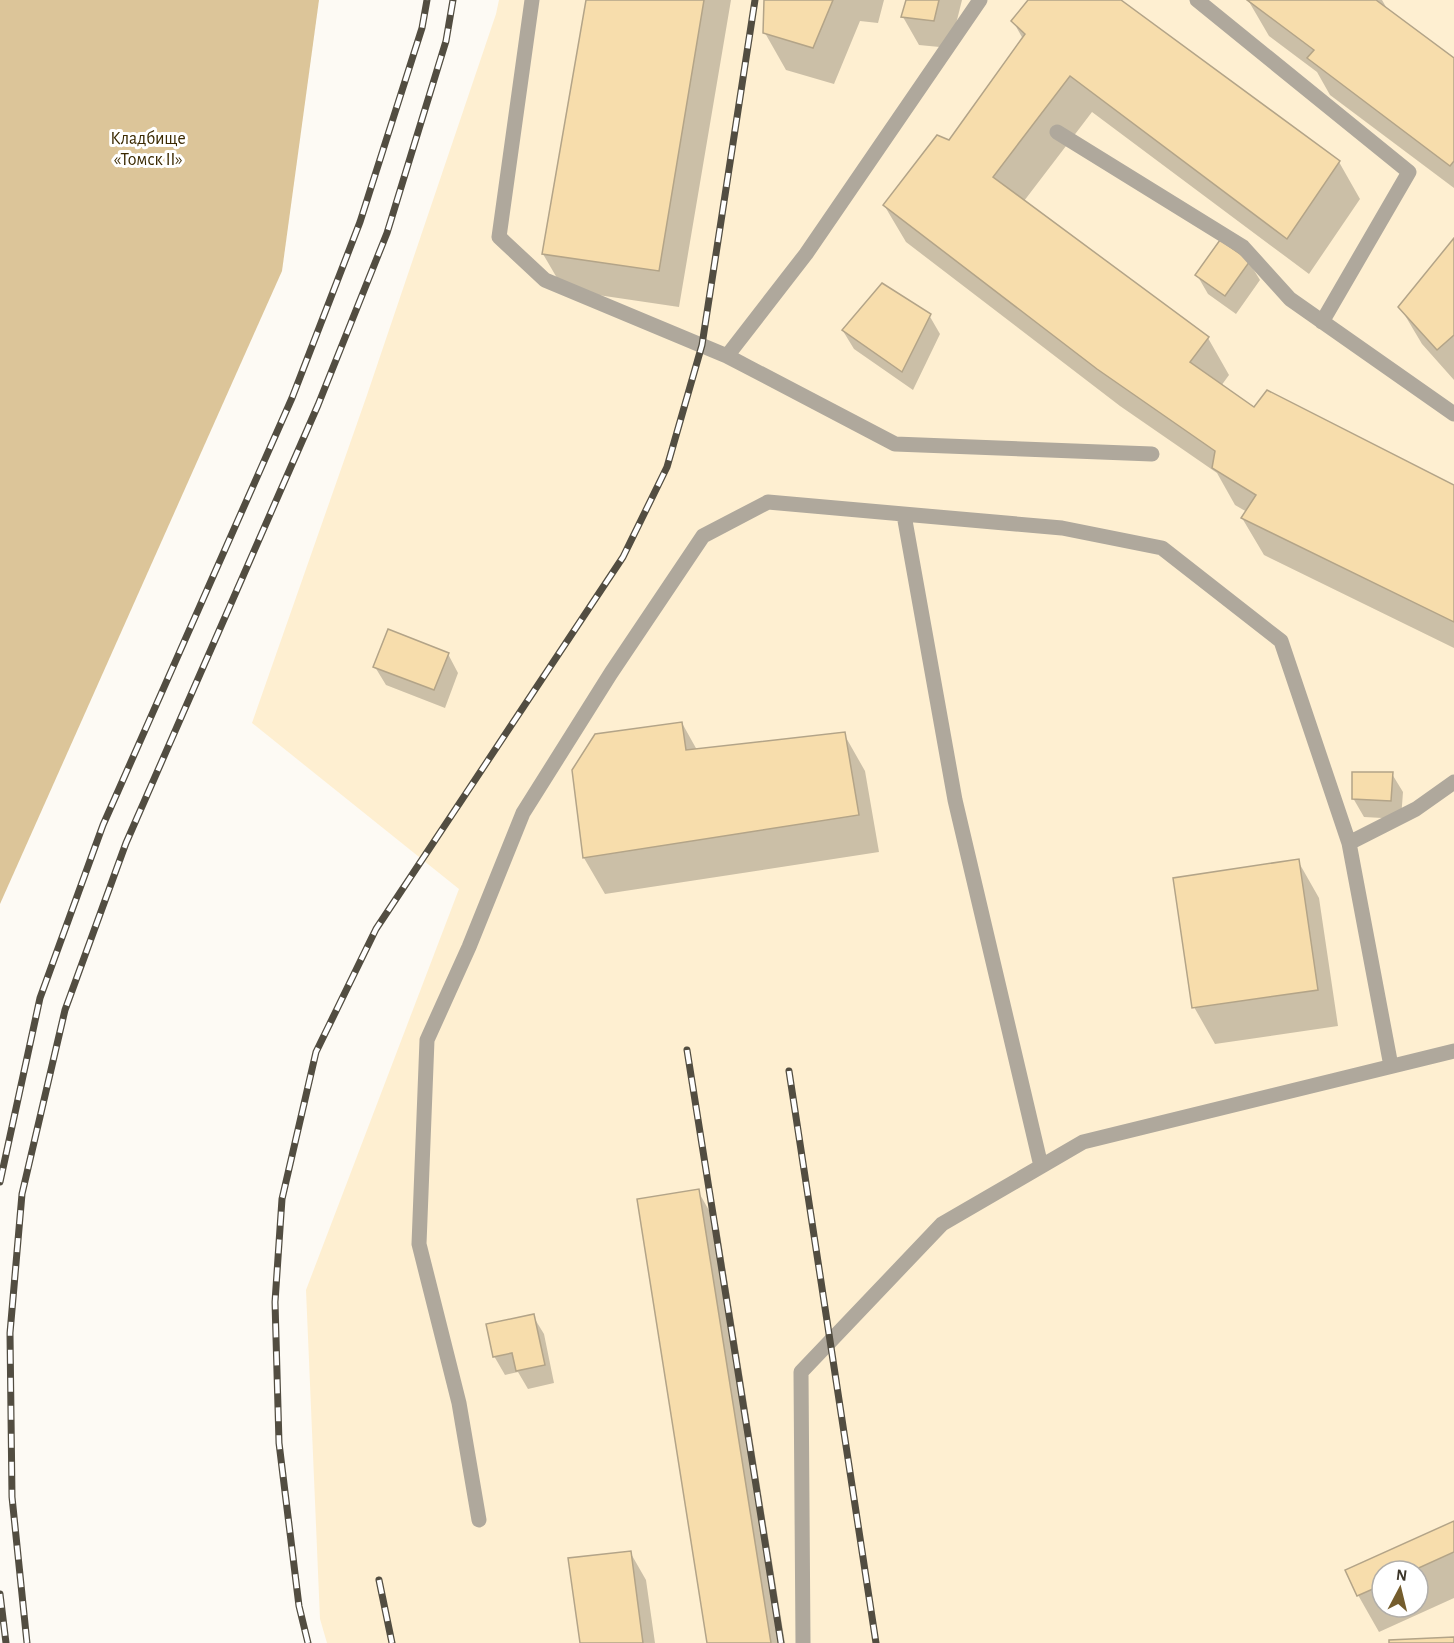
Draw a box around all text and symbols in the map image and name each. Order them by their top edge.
park label: Кладбище «Томск II» [110,129,186,169]
north arrow [1370,1559,1430,1619]
text: N [1395,1566,1408,1584]

